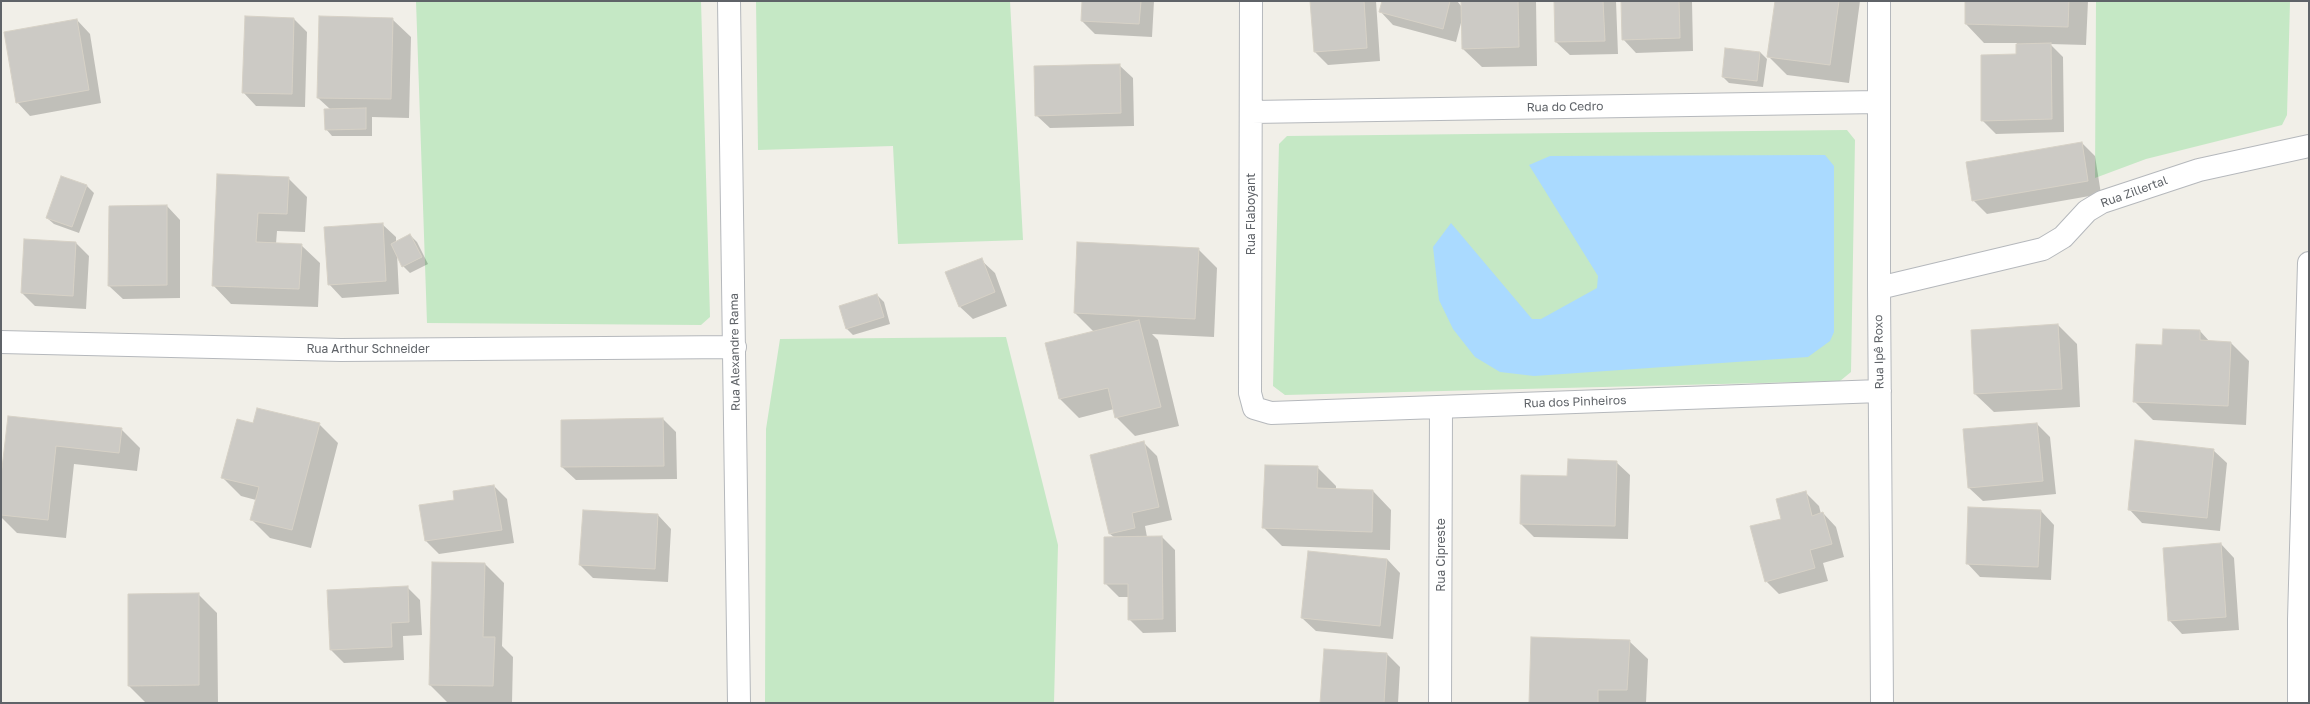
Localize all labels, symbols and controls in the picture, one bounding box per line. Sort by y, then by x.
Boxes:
street label: Rua do Cedro [1526,99,1604,115]
street label: Rua Flaboyant [1244,173,1258,255]
street label: Rua Zillertal [2099,173,2169,211]
street label: Rua Alexandre Rama [727,293,743,411]
street label: Rua Ipê Roxo [1871,315,1887,389]
street label: Rua Arthur Schneider [306,342,430,356]
street label: Rua dos Pinheiros [1523,393,1627,411]
street label: Rua Cipreste [1434,518,1448,592]

